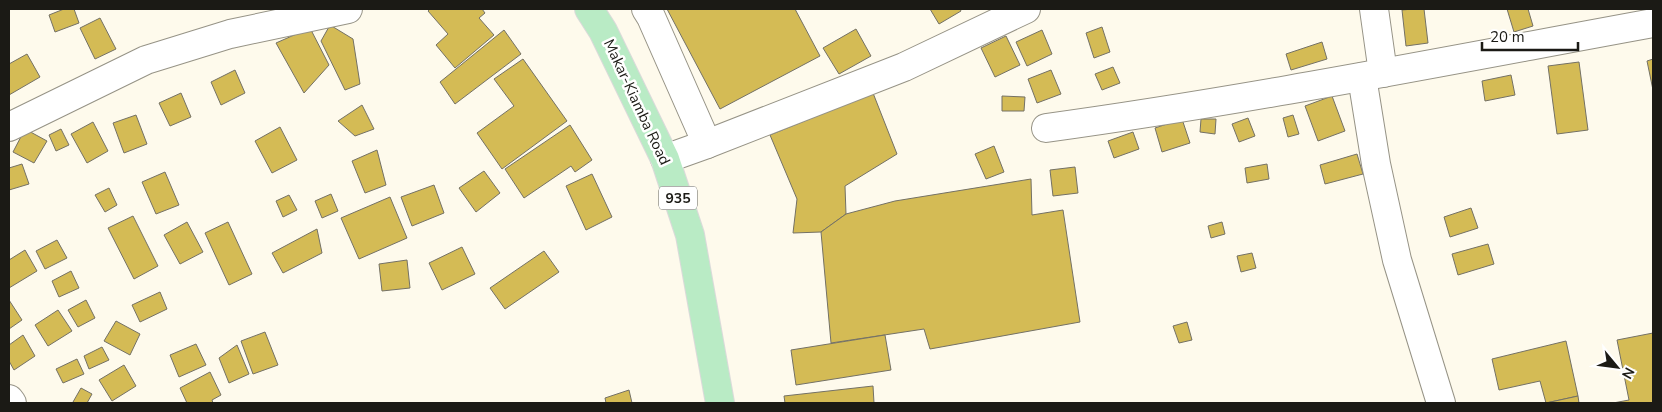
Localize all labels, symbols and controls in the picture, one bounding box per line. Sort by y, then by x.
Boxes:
scale bar [1482,20,1578,52]
text: 20 m [1490,27,1525,47]
street label: Makar-Kiamba Road [599,36,675,168]
road number: 935 [659,187,697,210]
north arrow [1592,342,1642,392]
text: N [1617,364,1639,382]

